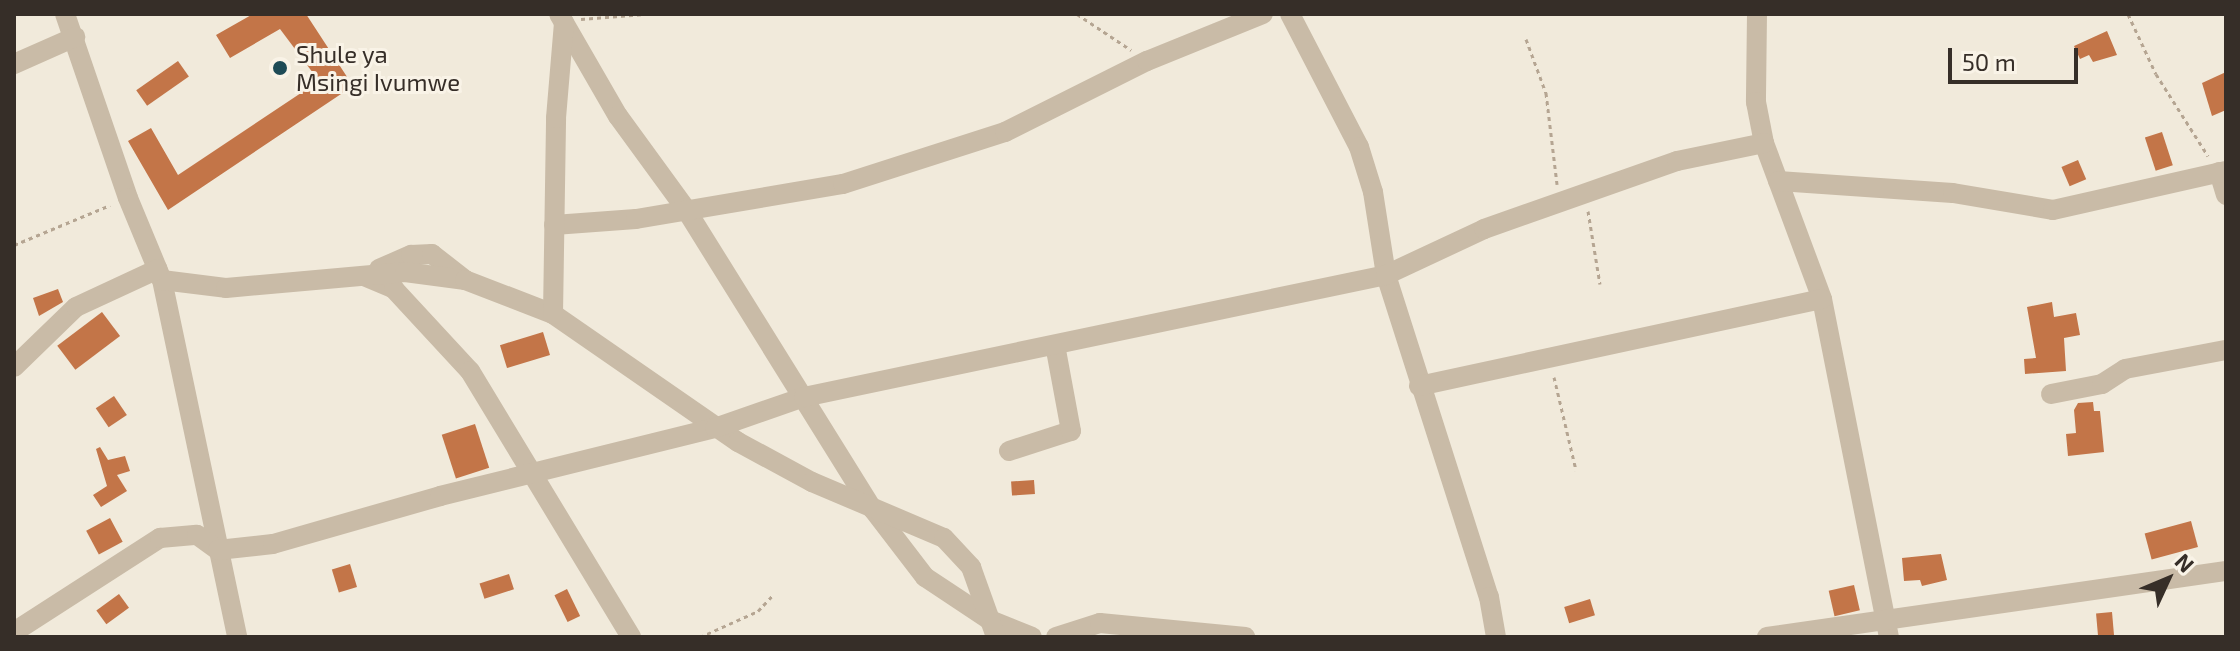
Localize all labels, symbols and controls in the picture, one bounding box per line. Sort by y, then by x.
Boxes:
scale bar [1952,32,2082,82]
place label: Shule ya Msingi Ivumwe [296,40,460,96]
text: 50 m [1962,47,2016,76]
marker: Shule ya Msingi Ivumwe [271,59,289,77]
north arrow [2128,539,2208,619]
text: N [2170,548,2200,577]

